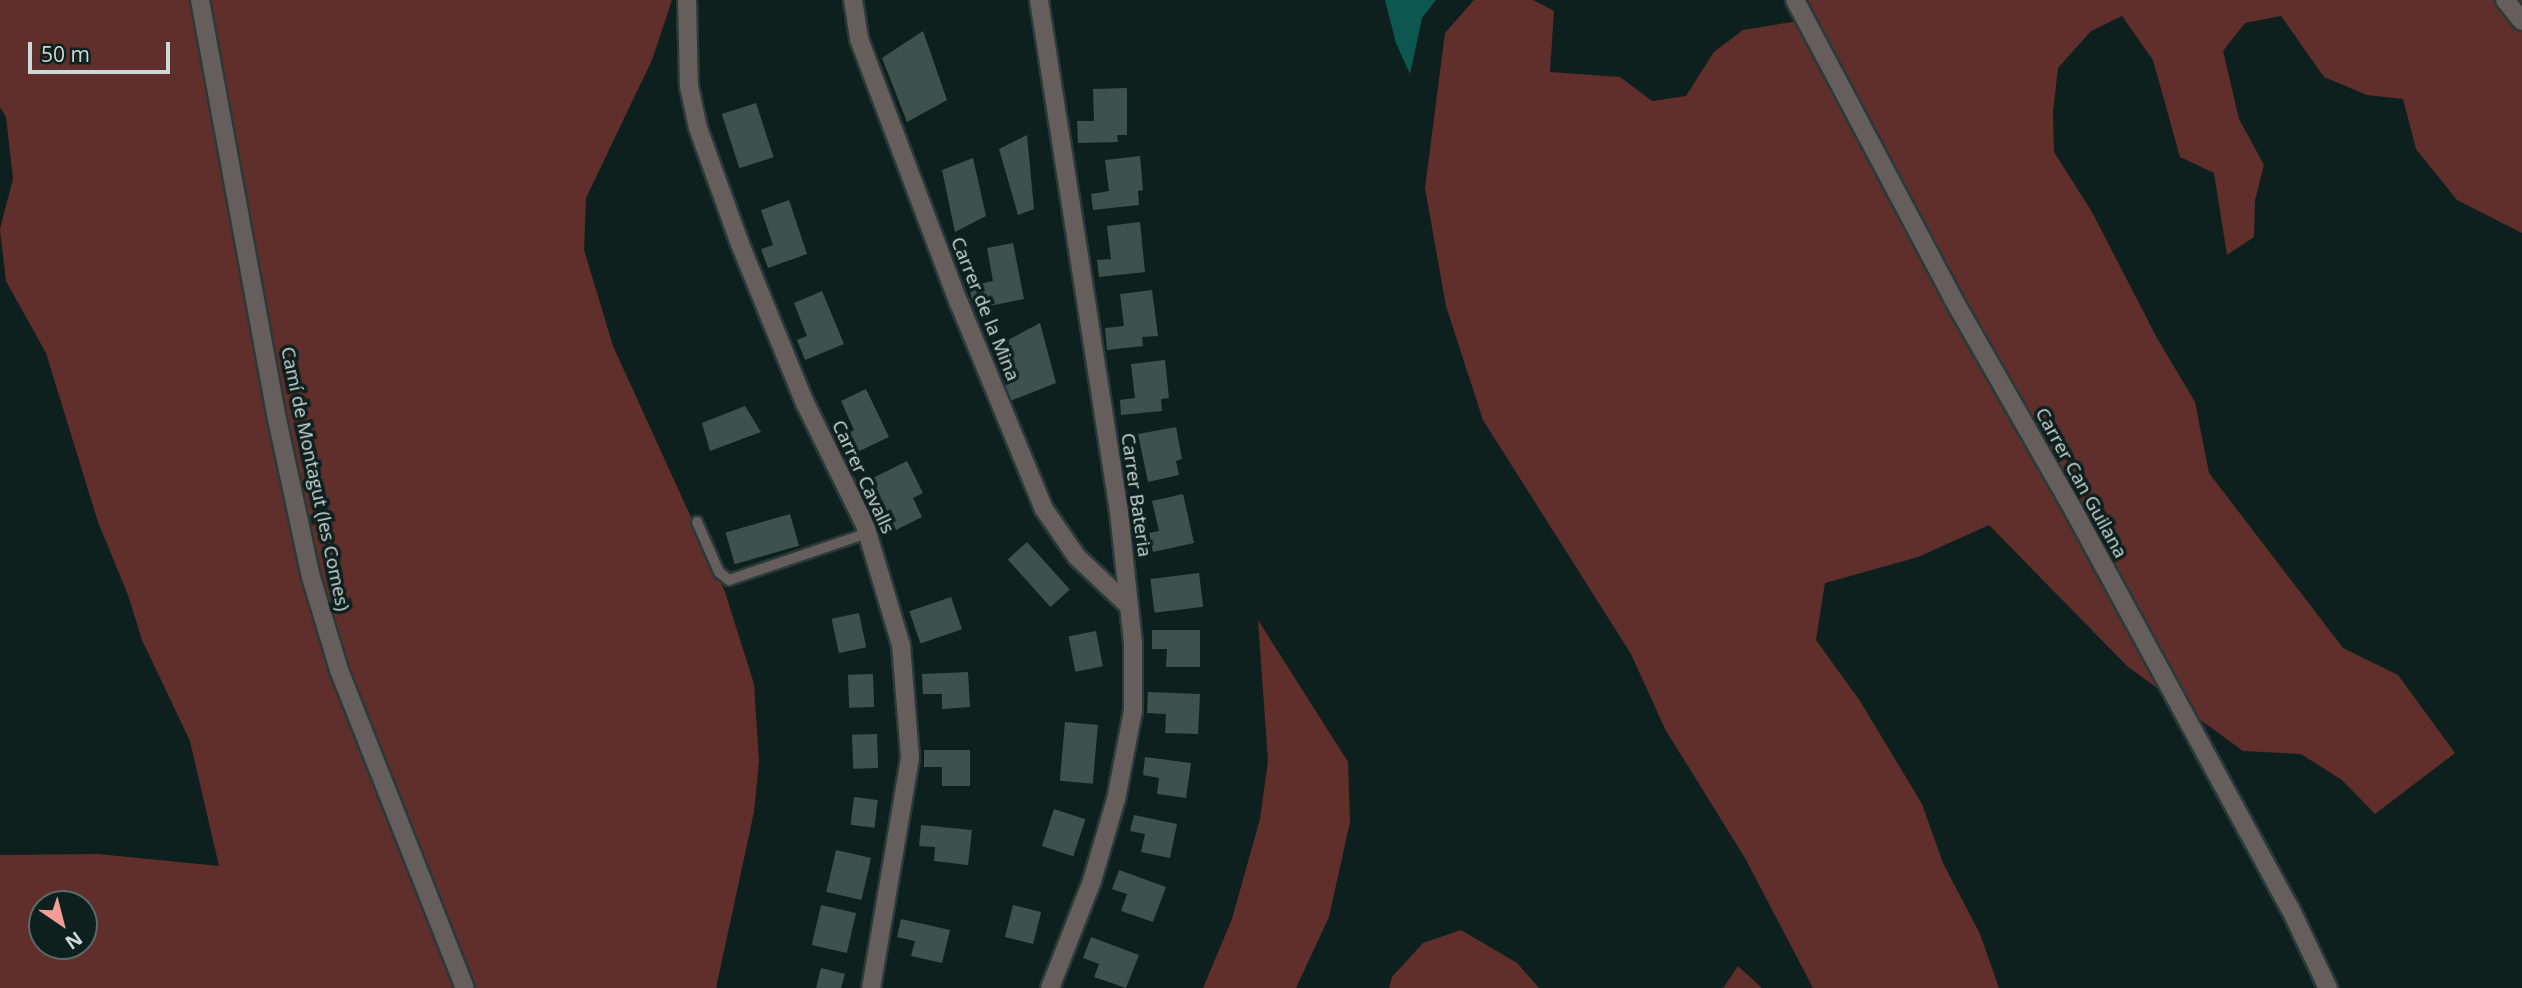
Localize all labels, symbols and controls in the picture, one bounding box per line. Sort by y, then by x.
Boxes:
scale bar [32,28,173,72]
text: 50 m [41,40,90,68]
street label: Carrer de la Mina [946,234,1024,384]
street label: Camí de Montagut (les Comes) [276,345,354,613]
street label: Carrer Can Guilana [2030,404,2132,562]
street label: Carrer Cavalls [827,417,899,537]
street label: Carrer Bateria [1116,432,1156,558]
north arrow [28,890,98,960]
text: N [60,925,88,956]

